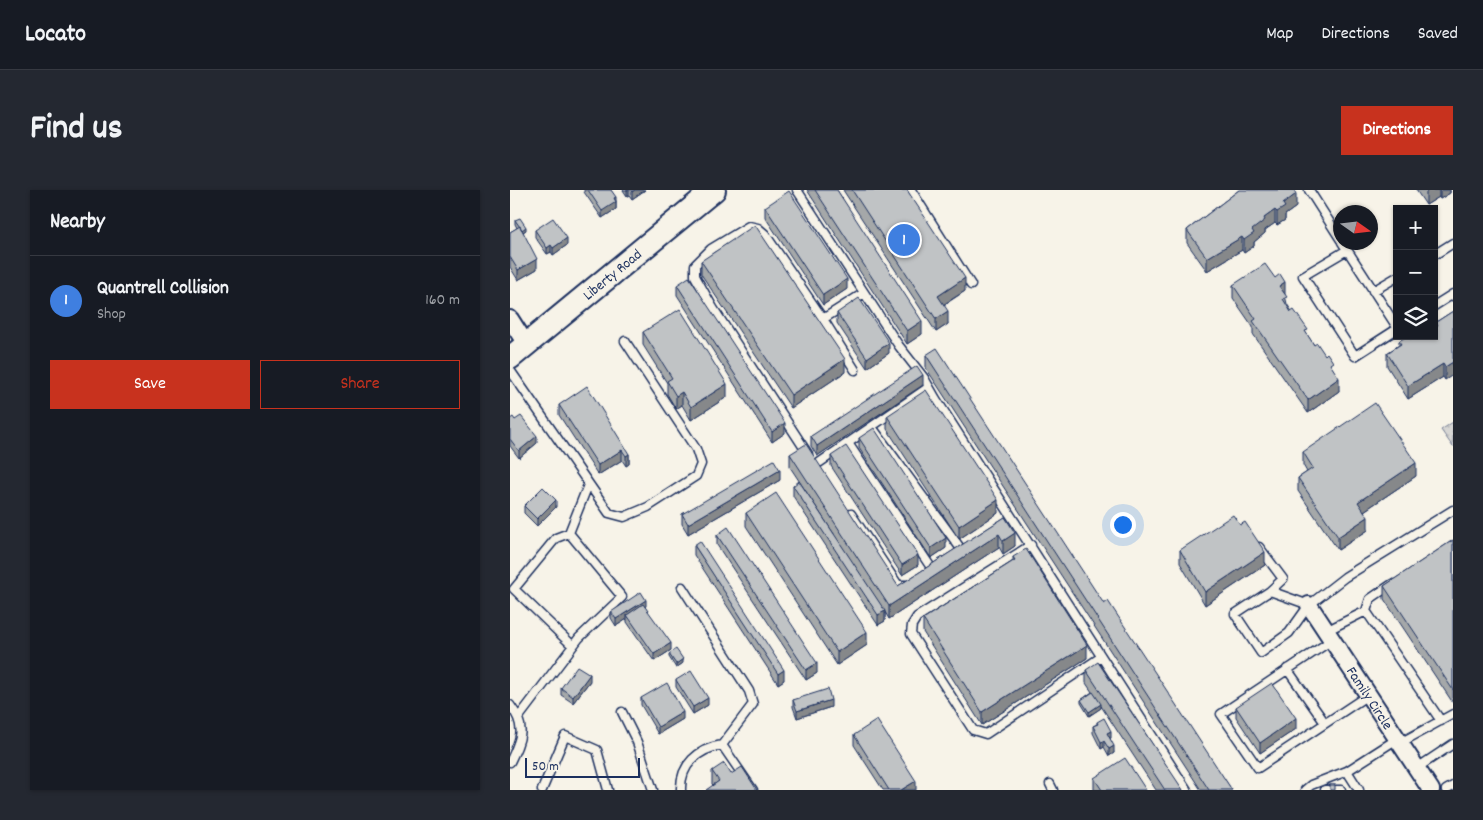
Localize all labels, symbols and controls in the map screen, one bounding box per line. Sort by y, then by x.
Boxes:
text: Locato [25,18,86,52]
text: Map [1266,22,1293,47]
text: Directions [1321,22,1390,47]
text: Saved [1418,22,1458,47]
text: Find us [30,105,122,155]
button: Directions [1341,106,1453,155]
north arrow [1333,205,1378,250]
map controls [1393,205,1438,340]
button: + [1393,205,1438,250]
text: Nearby [50,208,105,238]
pin: 1 [888,221,920,259]
street label: Liberty Road [579,245,647,307]
button: − [1393,250,1438,295]
text: Quantrell Collision [97,276,229,303]
text: 1 [64,289,68,312]
text: 160 m [425,289,460,312]
button: layers [1393,295,1438,340]
text: Shop [97,303,126,326]
button: Save [50,360,250,409]
button: Share [260,360,460,409]
your location [1110,512,1136,538]
street label: Family Circle [1339,663,1398,735]
scale bar [525,755,640,778]
text: 50 m [532,757,559,777]

